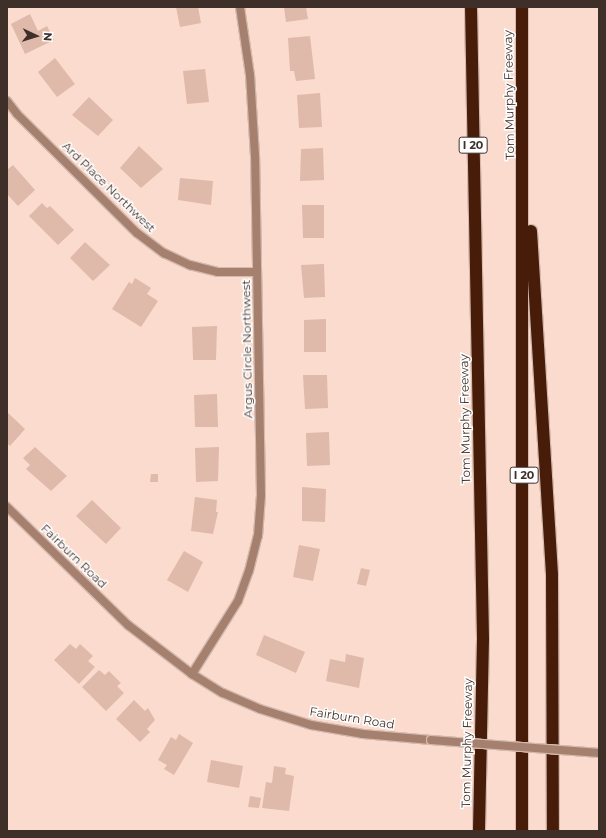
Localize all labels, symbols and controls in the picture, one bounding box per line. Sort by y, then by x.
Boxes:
north arrow [16,16,56,56]
street label: Tom Murphy Freeway [501,30,517,160]
text: N [41,32,55,42]
road number: I 20 [458,136,488,154]
street label: Ard Place Northwest [59,139,159,235]
street label: Argus Circle Northwest [239,280,255,418]
street label: Tom Murphy Freeway [457,354,473,484]
road number: I 20 [509,466,539,484]
street label: Fairburn Road [38,521,110,591]
street label: Tom Murphy Freeway [459,678,475,808]
street label: Fairburn Road [308,704,396,732]

